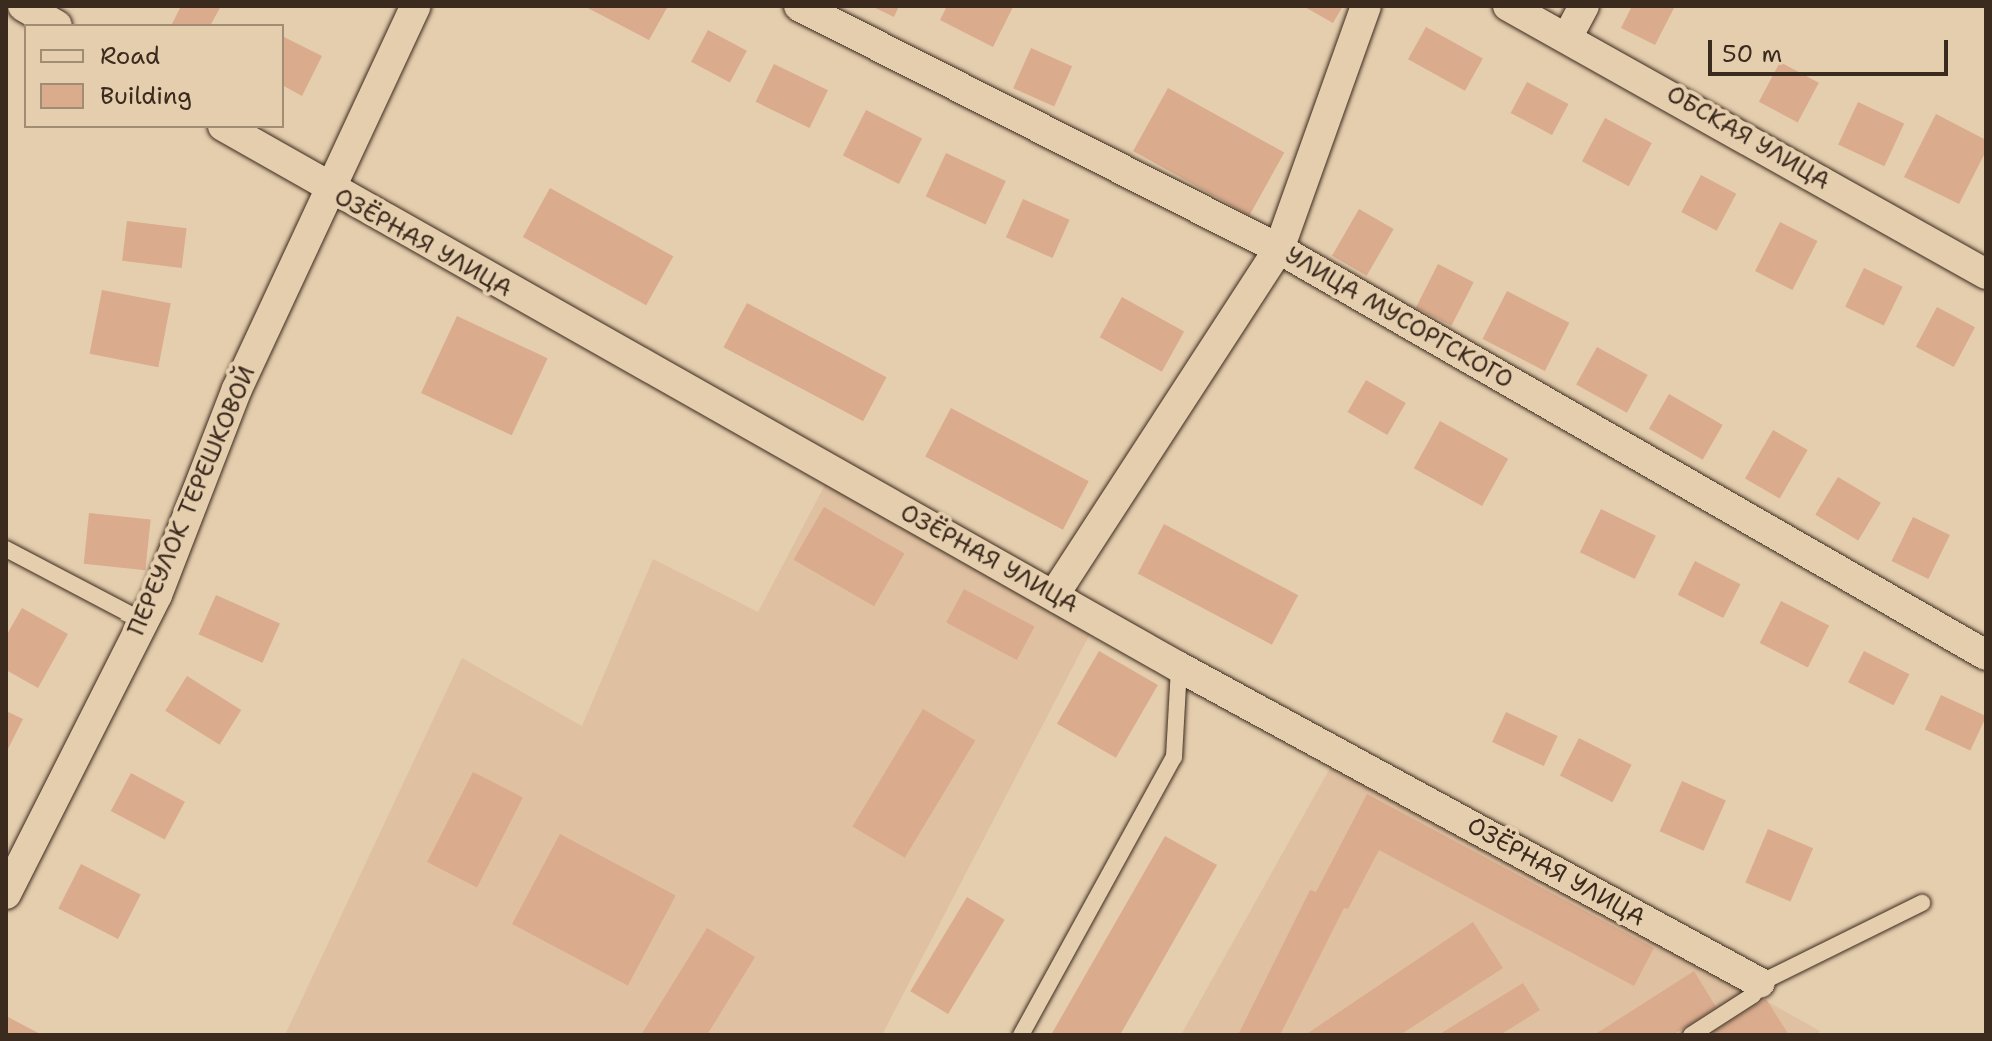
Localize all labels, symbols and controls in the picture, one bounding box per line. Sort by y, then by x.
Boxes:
legend [24,24,284,128]
scale bar [1712,24,1952,74]
text: 50 m [1722,38,1782,70]
text: Road [100,40,160,72]
text: Building [100,80,192,112]
street label: ОБСКАЯ УЛИЦА [1661,80,1835,196]
street label: ОЗЁРНАЯ УЛИЦА [329,182,517,304]
street label: УЛИЦА МУСОРГСКОГО [1280,241,1518,395]
street label: ПЕРЕУЛОК ТЕРЕШКОВОЙ [122,362,262,640]
street label: ОЗЁРНАЯ УЛИЦА [895,498,1083,620]
street label: ОЗЁРНАЯ УЛИЦА [1462,811,1650,933]

